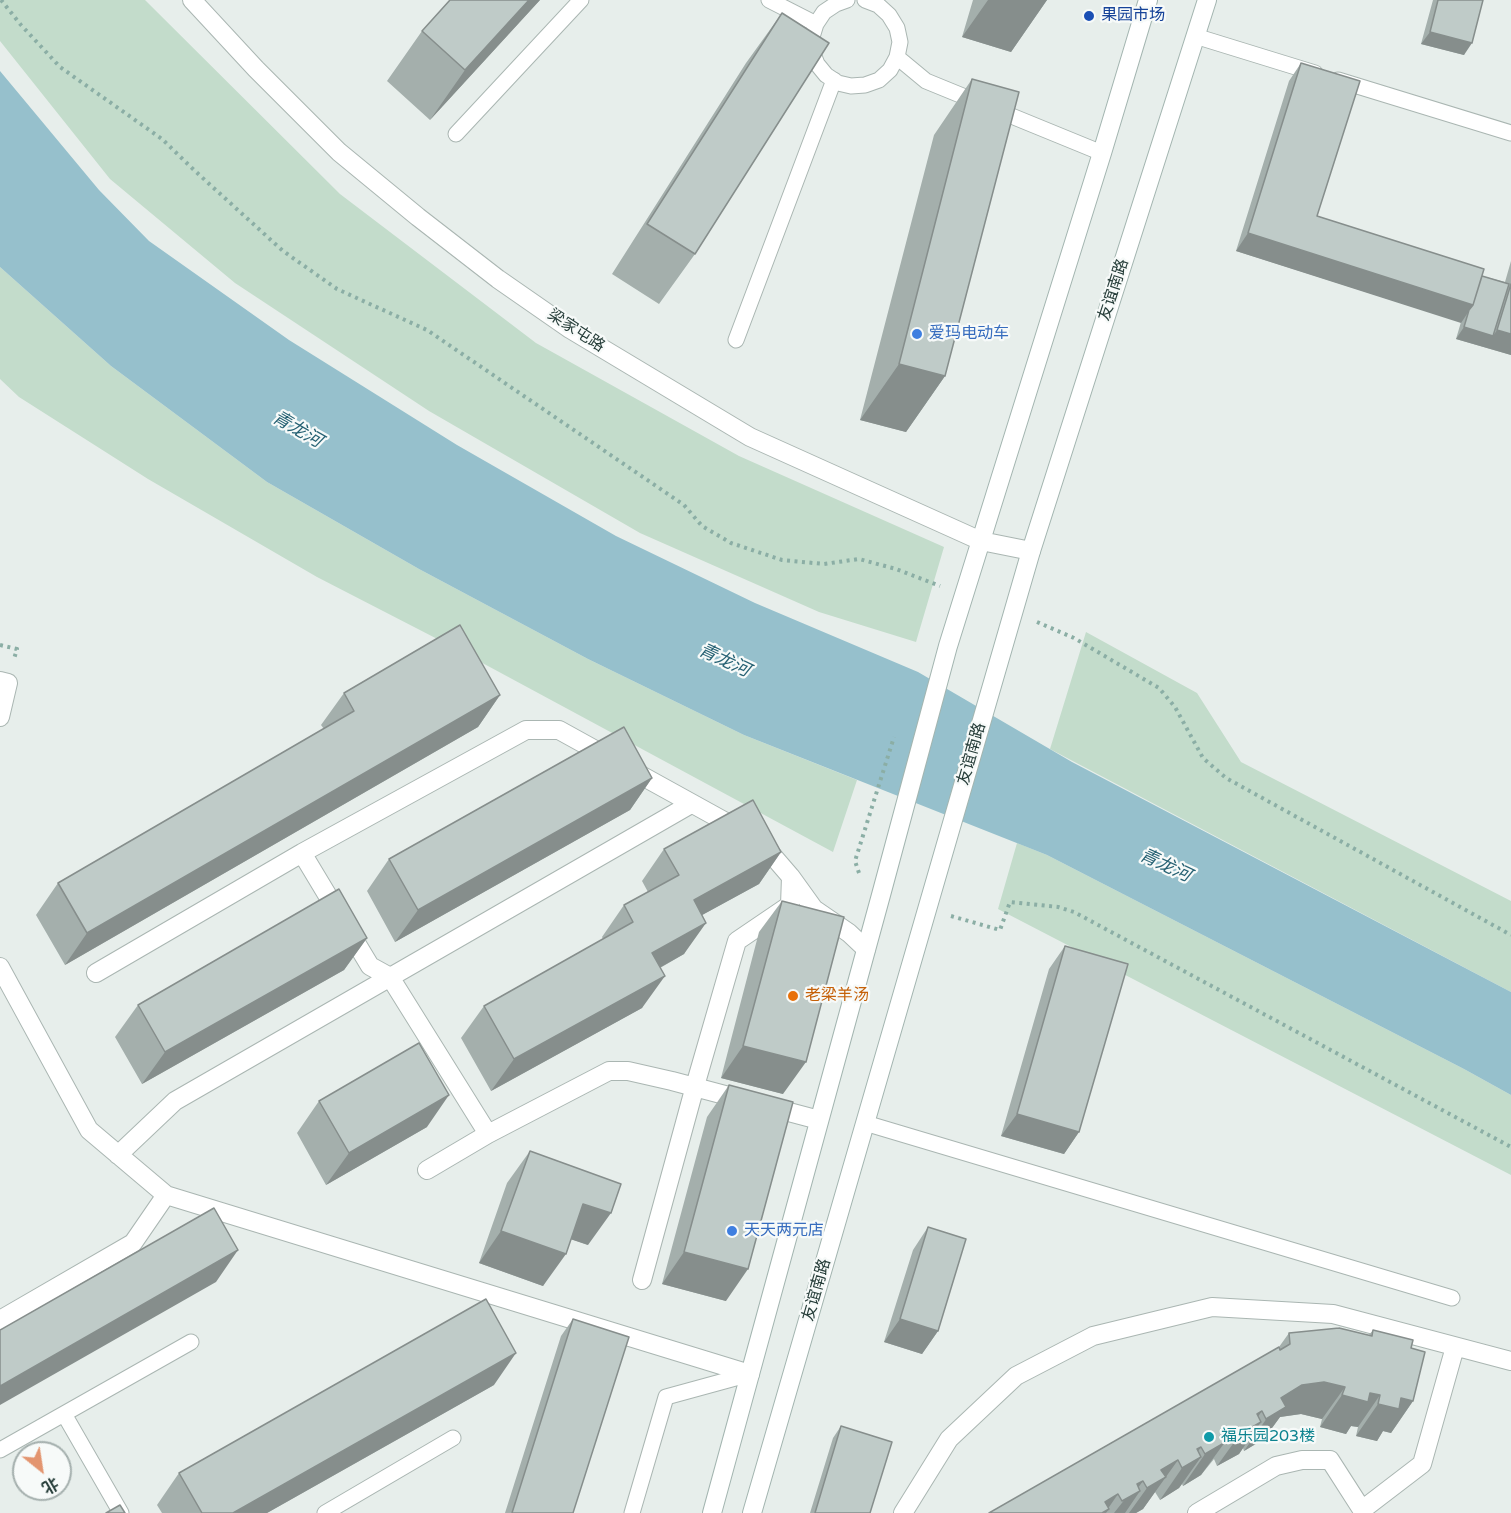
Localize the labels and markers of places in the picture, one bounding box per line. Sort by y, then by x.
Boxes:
place label: 果园市场 [1101,6,1165,26]
marker: 果园市场 [1082,9,1096,23]
place label: 爱玛电动车 [929,324,1009,344]
marker: 爱玛电动车 [910,327,924,341]
place label: 老梁羊汤 [805,986,869,1006]
marker: 老梁羊汤 [786,989,800,1003]
place label: 天天两元店 [744,1221,824,1241]
marker: 天天两元店 [725,1224,739,1238]
place label: 福乐园203楼 [1221,1427,1315,1447]
marker: 福乐园203楼 [1202,1430,1216,1444]

